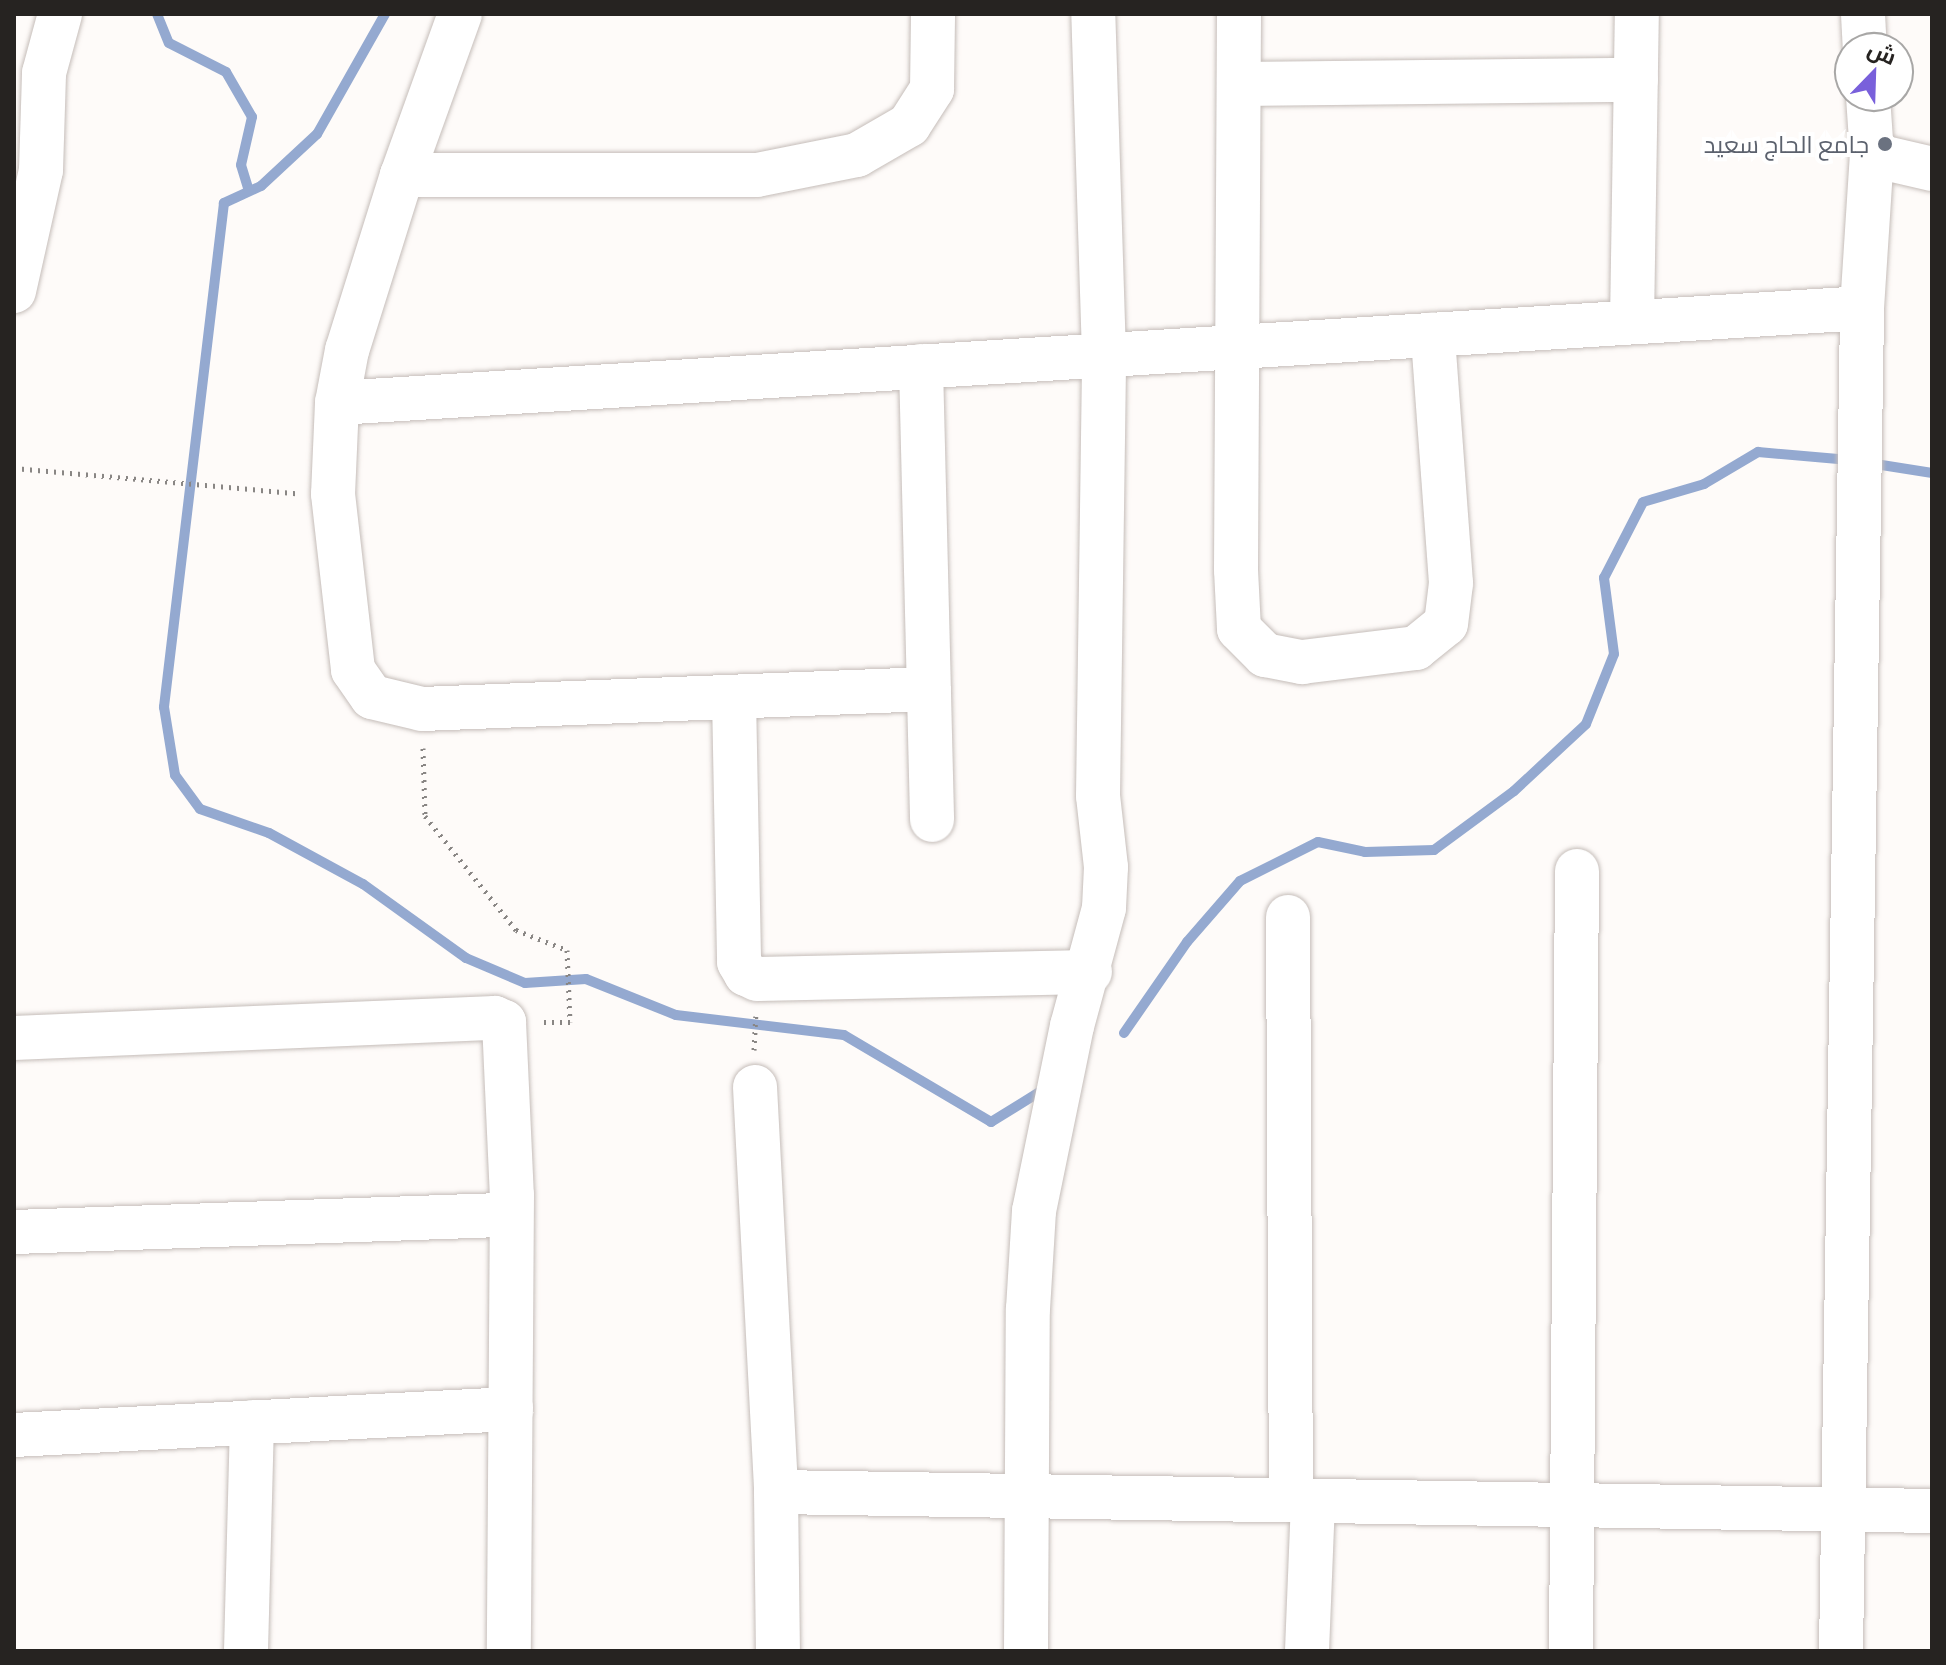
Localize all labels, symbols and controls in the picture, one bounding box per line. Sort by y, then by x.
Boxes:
north arrow [1834,32,1914,112]
text: ش [1865,34,1901,69]
place label: جامع الحاج سعيد [1704,130,1869,158]
marker: جامع الحاج سعيد [1876,135,1894,153]

